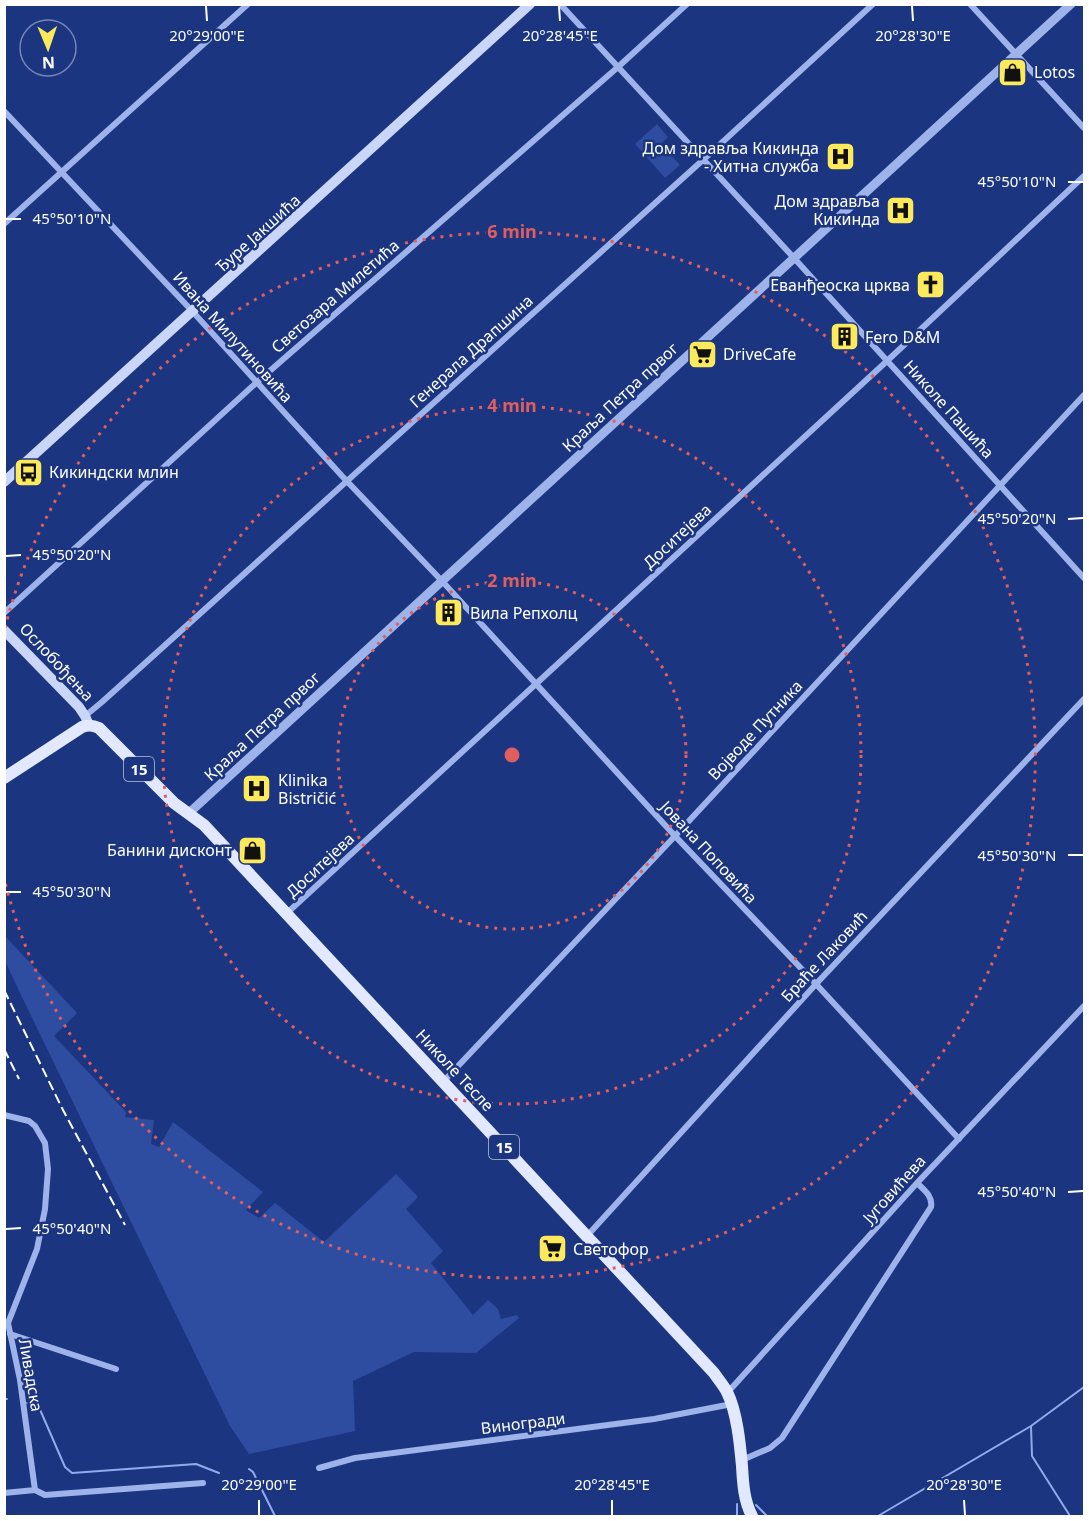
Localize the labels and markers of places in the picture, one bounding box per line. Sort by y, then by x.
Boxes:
shop icon: Lotos [997,56,1029,88]
place label: Lotos [1034,61,1075,83]
place label: Дом здравља Кикинда - Хитна служба [643,137,819,177]
hospital icon: Дом здравља Кикинда - Хитна служба [824,141,856,173]
place label: Дом здравља Кикинда [775,190,880,230]
hospital icon: Дом здравља Кикинда [885,194,917,226]
church icon: Еванђеоска црква [915,269,947,301]
place label: Еванђеоска црква [770,274,910,296]
building icon: Fero D&M [828,321,860,353]
place label: Fero D&M [865,326,940,348]
supermarket icon: DriveCafe [686,338,718,370]
place label: DriveCafe [723,343,796,365]
bus stop icon: Кикиндски млин [12,456,44,488]
place label: Кикиндски млин [49,461,179,483]
building icon: Вила Репхолц [433,597,465,629]
place label: Вила Репхолц [470,602,578,624]
centre of rings [502,745,522,765]
place label: Klinika Bistričić [278,769,337,809]
hospital icon: Klinika Bistričić [241,773,273,805]
shop icon: Банини дисконт [237,834,269,866]
place label: Банини дисконт [107,839,233,861]
supermarket icon: Светофор [536,1233,568,1265]
place label: Светофор [573,1238,649,1260]

